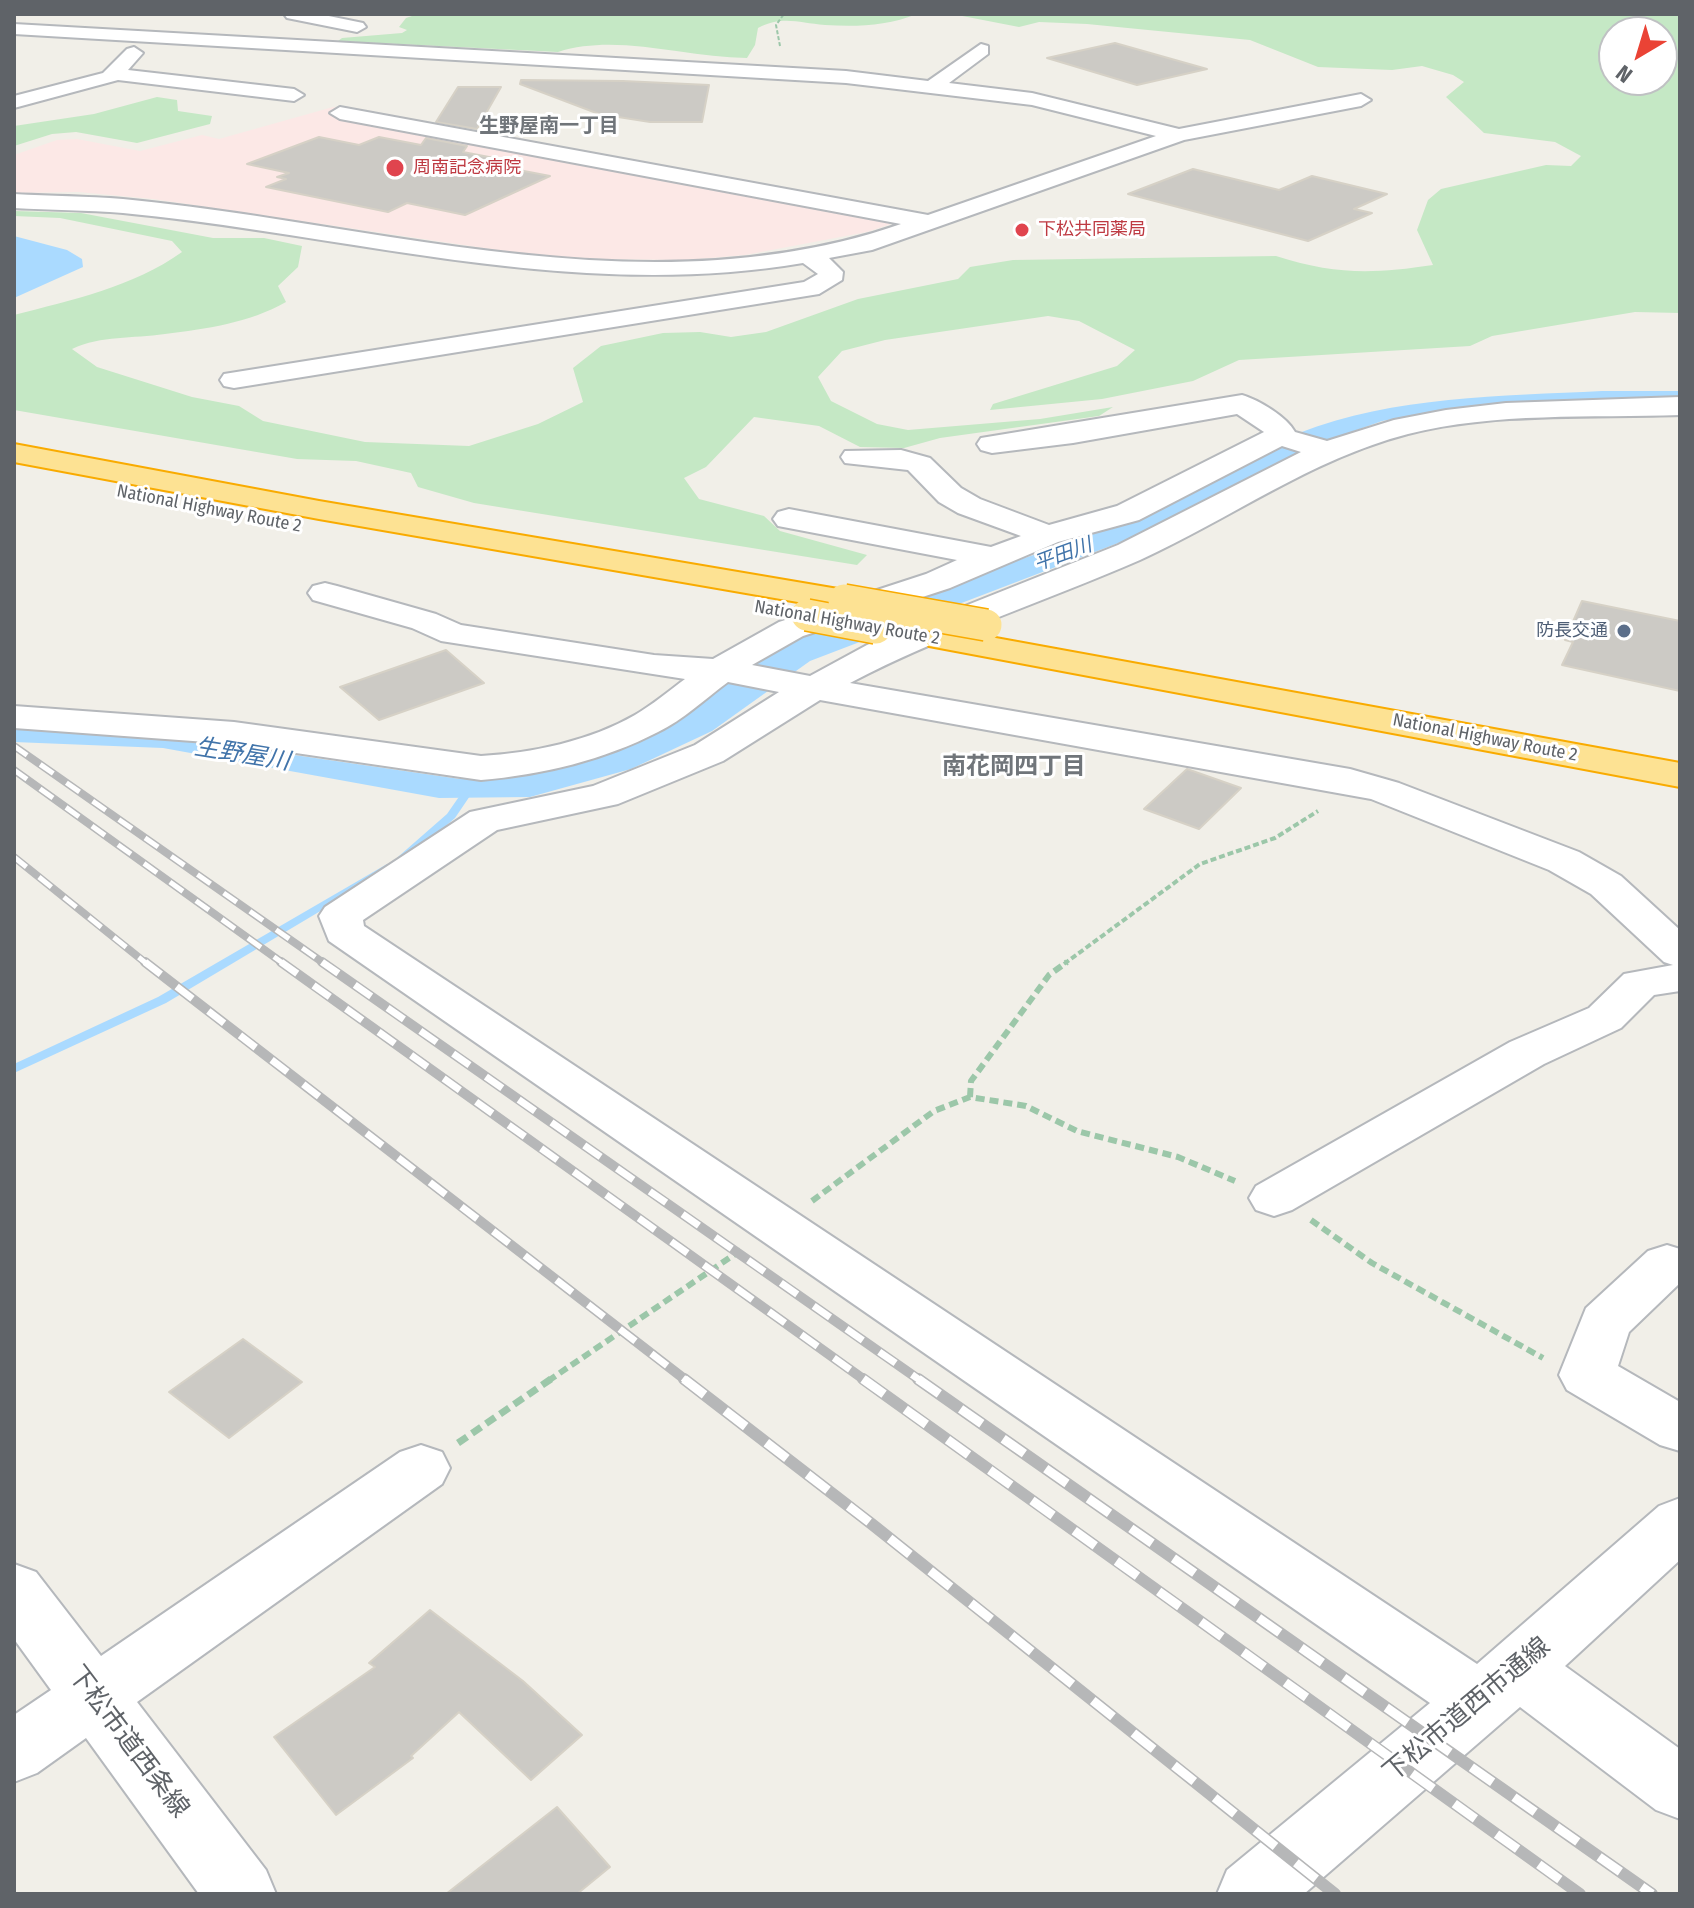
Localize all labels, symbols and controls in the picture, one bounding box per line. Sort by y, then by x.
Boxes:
north arrow [1598,16,1678,96]
text: N [1611,59,1638,88]
district label: 生野屋南一丁目 [479,114,619,138]
marker: 周南記念病院 [384,157,406,179]
place label: 周南記念病院 [413,157,521,179]
place label: 下松共同薬局 [1038,219,1146,241]
marker: 下松共同薬局 [1013,221,1031,239]
street label: National Highway Route 2 [115,481,303,537]
water label: 平田川 [1031,533,1095,577]
street label: National Highway Route 2 [753,596,941,650]
place label: 防長交通 [1536,620,1608,642]
marker: 防長交通 [1615,622,1633,640]
street label: National Highway Route 2 [1391,710,1579,766]
water label: 生野屋川 [192,733,292,777]
district label: 南花岡四丁目 [942,753,1086,781]
street label: 下松市道西市通線 [1377,1631,1557,1789]
street label: 下松市道西条線 [61,1660,195,1824]

